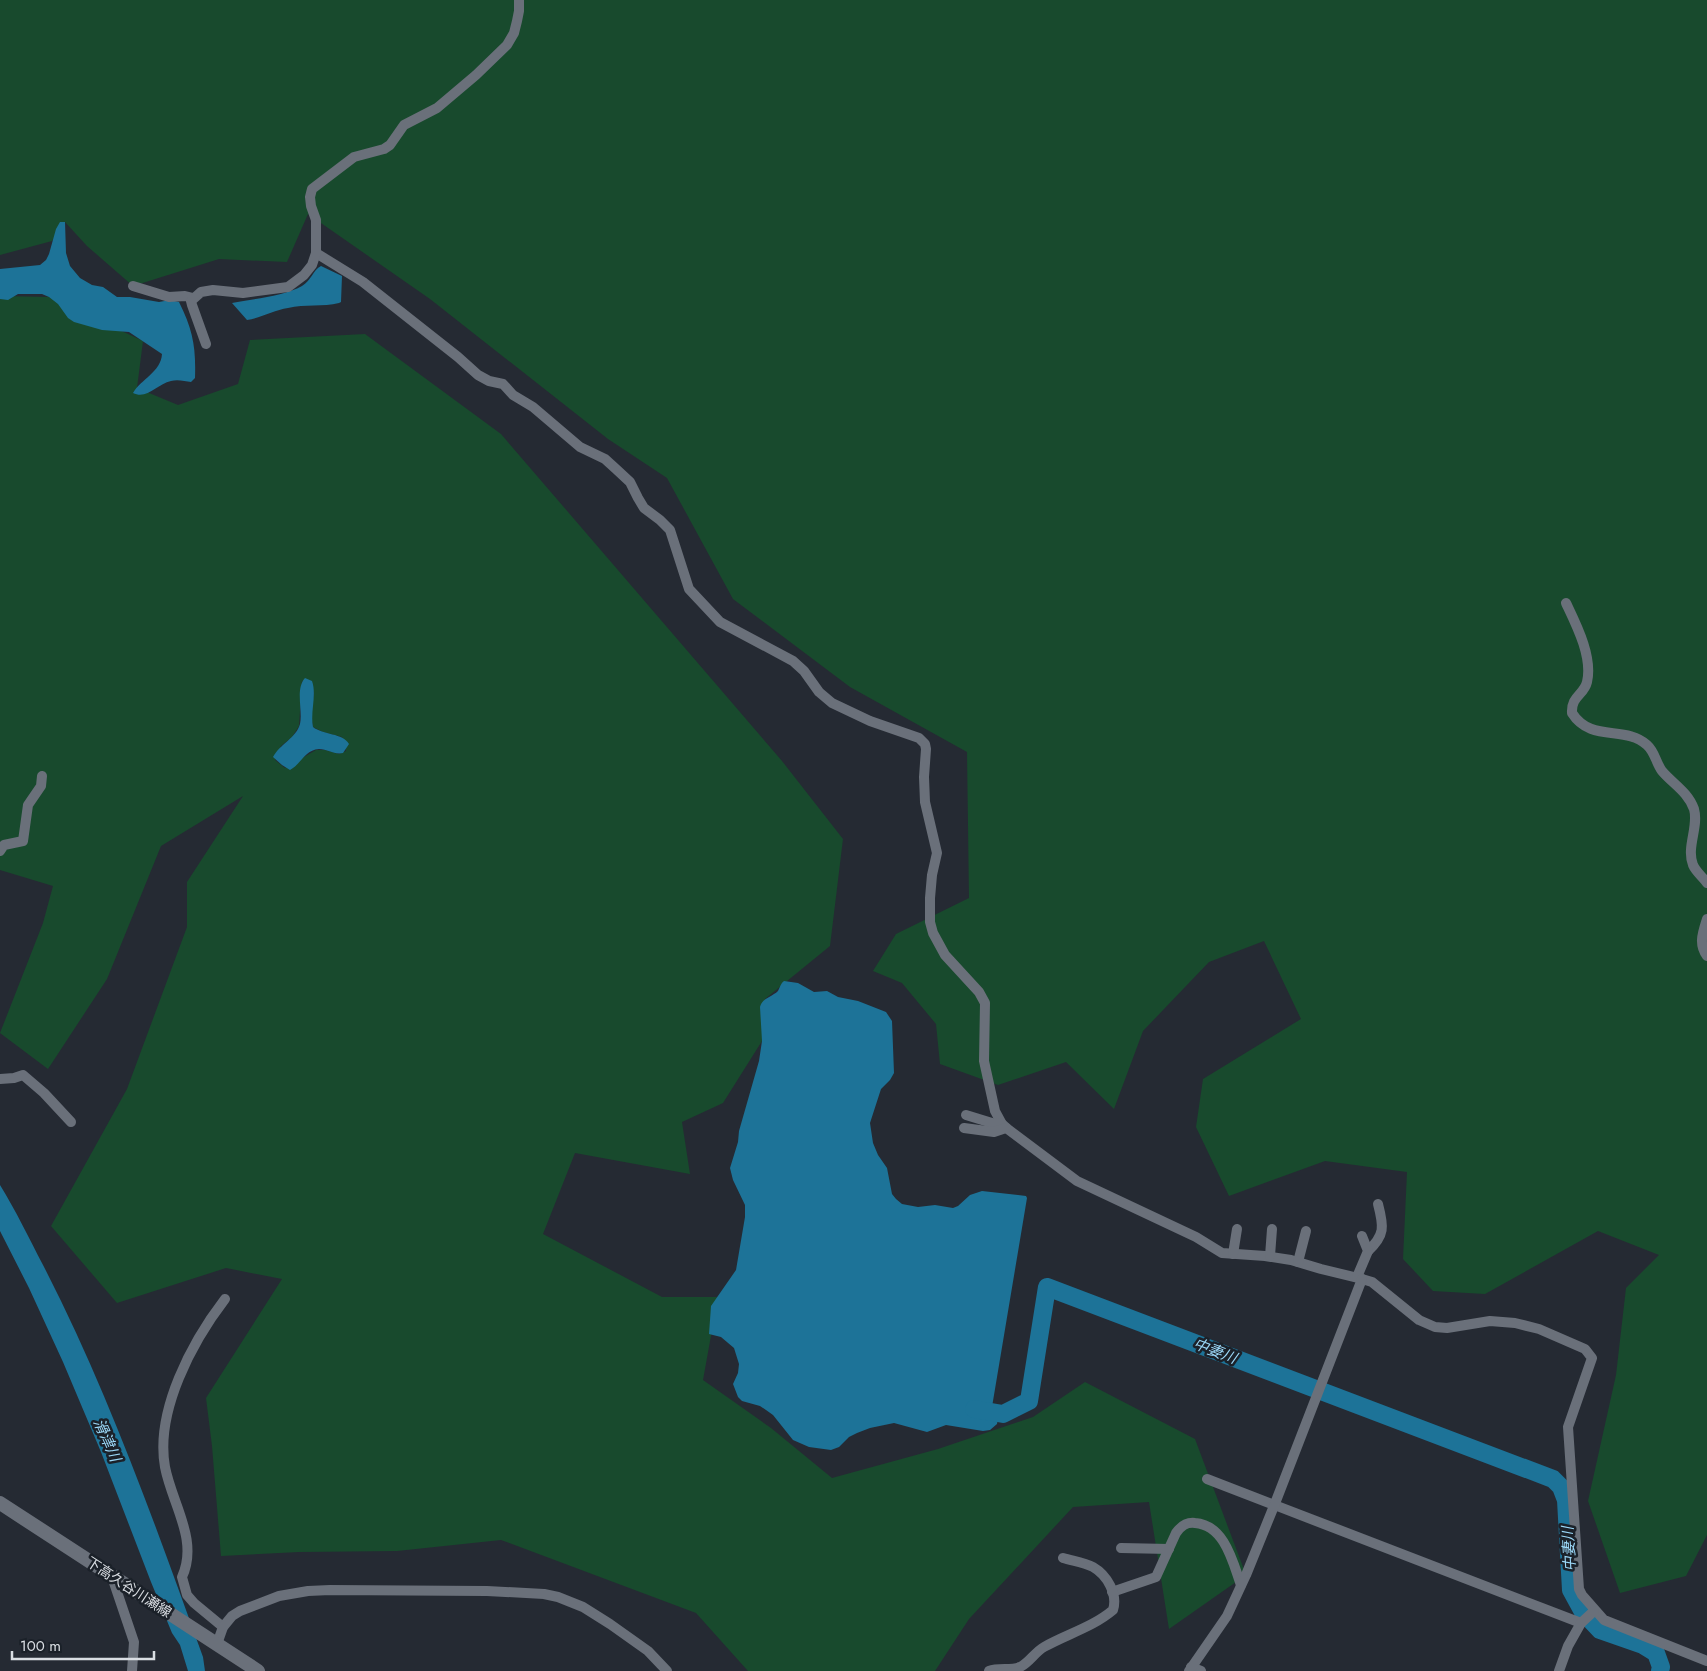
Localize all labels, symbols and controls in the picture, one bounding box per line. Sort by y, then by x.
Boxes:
water label: 中妻川 [1190,1333,1242,1370]
water label: 滑津川 [88,1415,127,1467]
water label: 中妻川 [1557,1524,1581,1572]
street label: 下高久谷川瀬線 [82,1552,176,1622]
scale bar [12,1628,155,1660]
text: 100 m [20,1635,61,1657]

